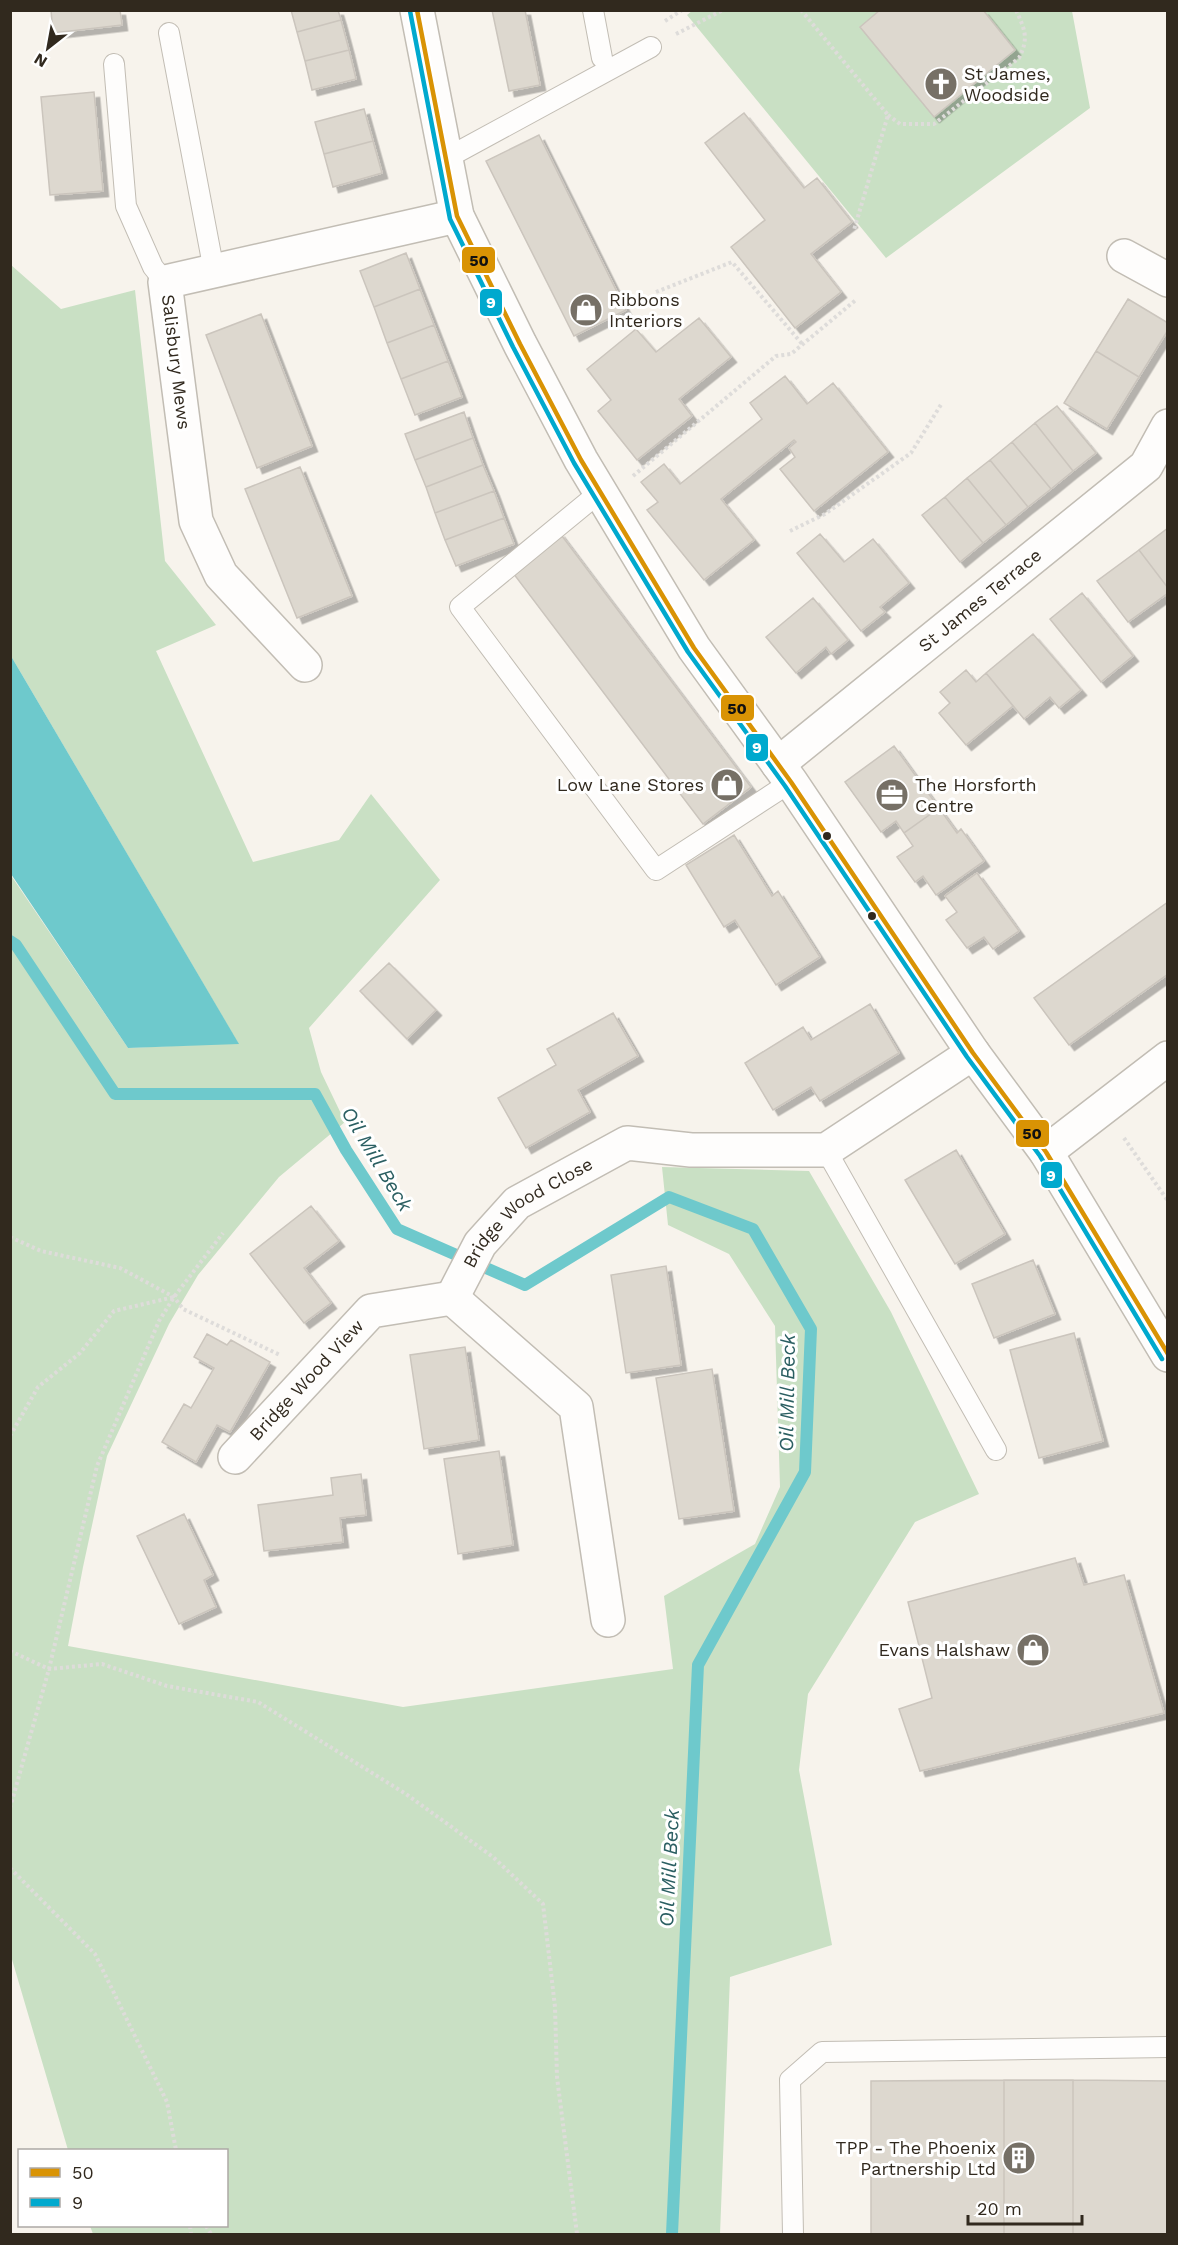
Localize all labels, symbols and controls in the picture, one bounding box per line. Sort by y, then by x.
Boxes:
north arrow [18,18,78,78]
text: N [31,49,51,72]
place label: St James, Woodside [964,63,1051,105]
church icon: St James, Woodside [923,66,959,102]
line badge: 50 [461,246,496,274]
text: 50 [469,251,489,270]
line badge: 9 [479,288,503,317]
place label: Ribbons Interiors [609,289,683,331]
shop icon: Ribbons Interiors [568,292,604,328]
street label: Salisbury Mews [158,293,195,431]
text: 9 [486,293,496,312]
street label: St James Terrace [914,544,1045,656]
line badge: 50 [720,694,755,722]
text: 50 [727,699,747,718]
line badge: 9 [745,733,769,762]
text: 9 [752,738,762,757]
shop icon: Low Lane Stores [709,767,745,803]
place label: Low Lane Stores [557,774,704,795]
place label: The Horsforth Centre [915,774,1037,816]
office icon: The Horsforth Centre [874,777,910,813]
unlabelled marker [821,830,833,842]
unlabelled marker [866,910,878,922]
water label: Oil Mill Beck [336,1102,418,1217]
line badge: 50 [1015,1119,1050,1148]
text: 50 [1022,1124,1042,1143]
street label: Bridge Wood Close [459,1153,596,1271]
line badge: 9 [1040,1161,1063,1189]
text: 9 [1046,1166,1056,1185]
street label: Bridge Wood View [245,1315,368,1445]
water label: Oil Mill Beck [774,1333,800,1452]
shop icon: Evans Halshaw [1015,1632,1051,1668]
place label: Evans Halshaw [879,1639,1010,1660]
water label: Oil Mill Beck [654,1807,684,1928]
place label: TPP - The Phoenix Partnership Ltd [836,2137,996,2179]
building icon: TPP - The Phoenix Partnership Ltd [1001,2140,1037,2176]
legend [18,2149,228,2227]
text: 50 [72,2162,94,2183]
scale bar [968,2188,1082,2226]
text: 9 [72,2192,83,2213]
text: 20 m [977,2198,1022,2219]

